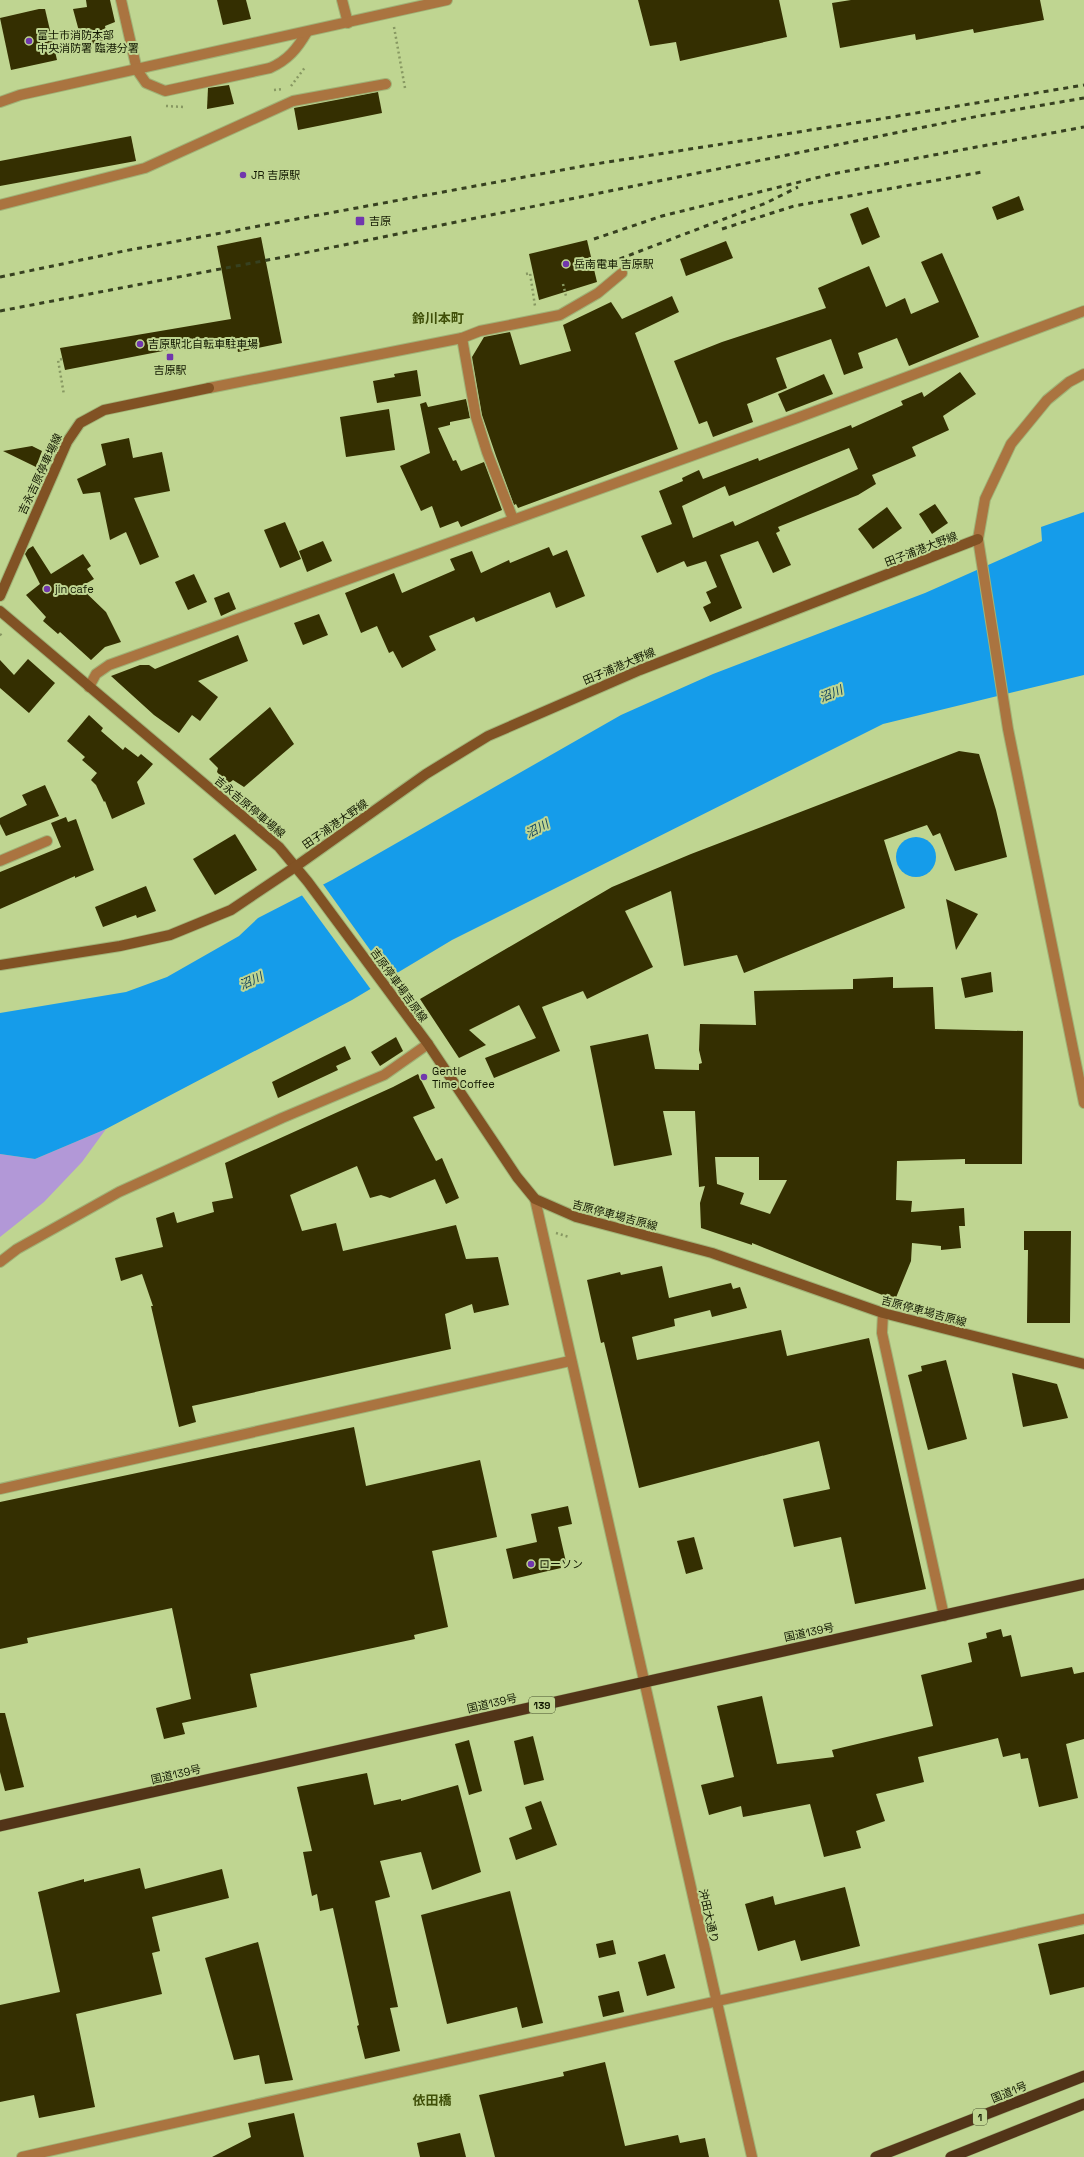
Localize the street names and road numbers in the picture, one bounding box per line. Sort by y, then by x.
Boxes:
street label: 吉永吉原停車場線 [15,431,65,517]
street label: 田子浦港大野線 [883,529,959,569]
street label: 田子浦港大野線 [581,645,657,687]
street label: 吉永吉原停車場線 [212,773,288,841]
street label: 田子浦港大野線 [299,796,371,852]
street label: 吉原停車場吉原線 [367,945,431,1025]
street label: 吉原停車場吉原線 [571,1197,659,1233]
street label: 吉原停車場吉原線 [880,1293,968,1329]
street label: 国道139号 [783,1620,835,1644]
street label: 国道139号 [466,1690,518,1716]
road number: 139 [529,1697,555,1713]
street label: 国道139号 [150,1761,202,1787]
street label: 沖田大通り [696,1888,722,1944]
street label: 国道1号 [989,2078,1029,2106]
road number: 1 [973,2109,987,2125]

